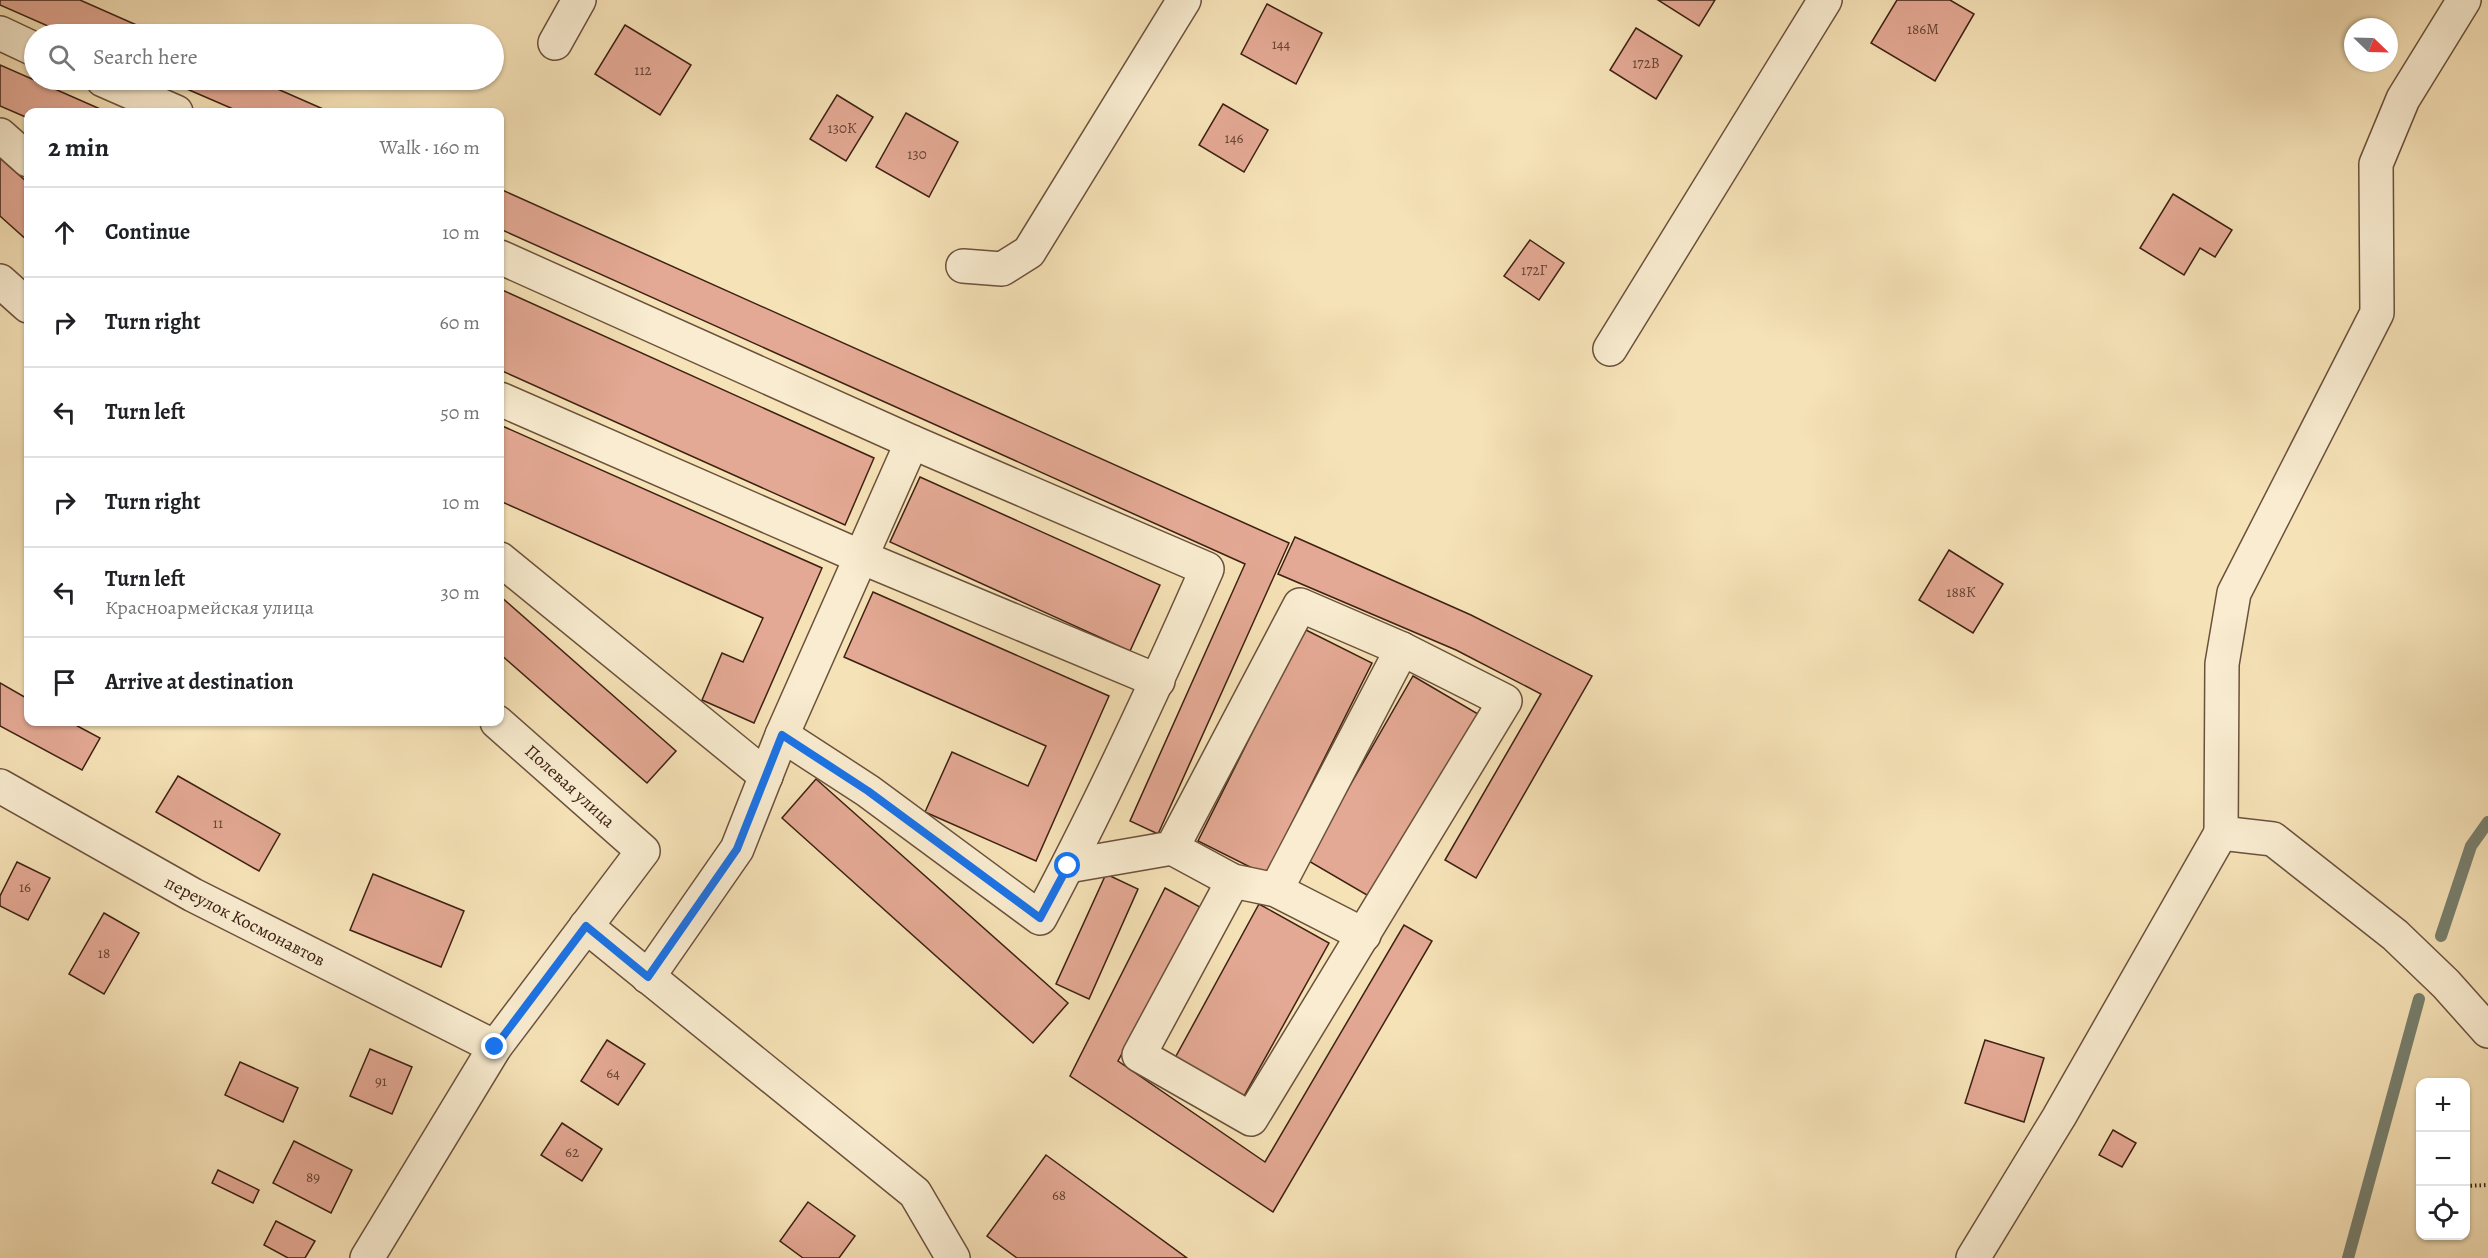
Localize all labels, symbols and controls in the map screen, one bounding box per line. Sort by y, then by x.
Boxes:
north arrow [2344,18,2398,72]
house number: 186М [1907,19,1939,39]
search box [24,24,504,90]
house number: 144 [1272,34,1291,54]
icon: search [45,41,78,74]
text: Search here [93,42,198,72]
house number: 172В [1632,53,1660,73]
house number: 112 [634,60,652,80]
house number: 130К [828,118,857,138]
house number: 146 [1225,128,1243,148]
text: 2 min [48,130,109,165]
text: Walk · 160 m [380,134,480,161]
house number: 130 [907,144,927,164]
icon: ahead [48,216,81,249]
text: Continue [105,217,190,247]
text: 10 m [442,219,480,246]
house number: 172Г [1521,260,1548,280]
icon: right [48,306,81,339]
text: Turn right [105,307,201,337]
text: 60 m [440,309,480,336]
icon: left [48,396,81,429]
text: Turn left [105,397,185,427]
text: 50 m [440,399,480,426]
icon: right [48,486,81,519]
text: Turn right [105,487,201,517]
text: 10 m [442,489,480,516]
text: Turn left [105,564,185,594]
icon: left [48,576,81,609]
text: 30 m [440,579,480,606]
house number: 188К [1946,582,1976,602]
text: Красноармейская улица [105,594,314,621]
icon: arrive [48,666,81,699]
text: Arrive at destination [105,667,294,697]
street label: Полевая улица [520,739,621,833]
house number: 11 [213,813,223,833]
route start [1054,852,1080,878]
street label: переулок Космонавтов [161,870,329,972]
house number: 16 [19,877,31,897]
house number: 18 [98,943,110,963]
route end [481,1033,507,1059]
house number: 64 [606,1063,620,1083]
house number: 91 [375,1071,387,1091]
map controls [2416,1078,2470,1240]
button: + [2416,1078,2470,1132]
button: − [2416,1132,2470,1186]
house number: 62 [565,1142,579,1162]
house number: 89 [306,1167,320,1187]
house number: 68 [1052,1185,1066,1205]
button: locate [2416,1186,2470,1240]

